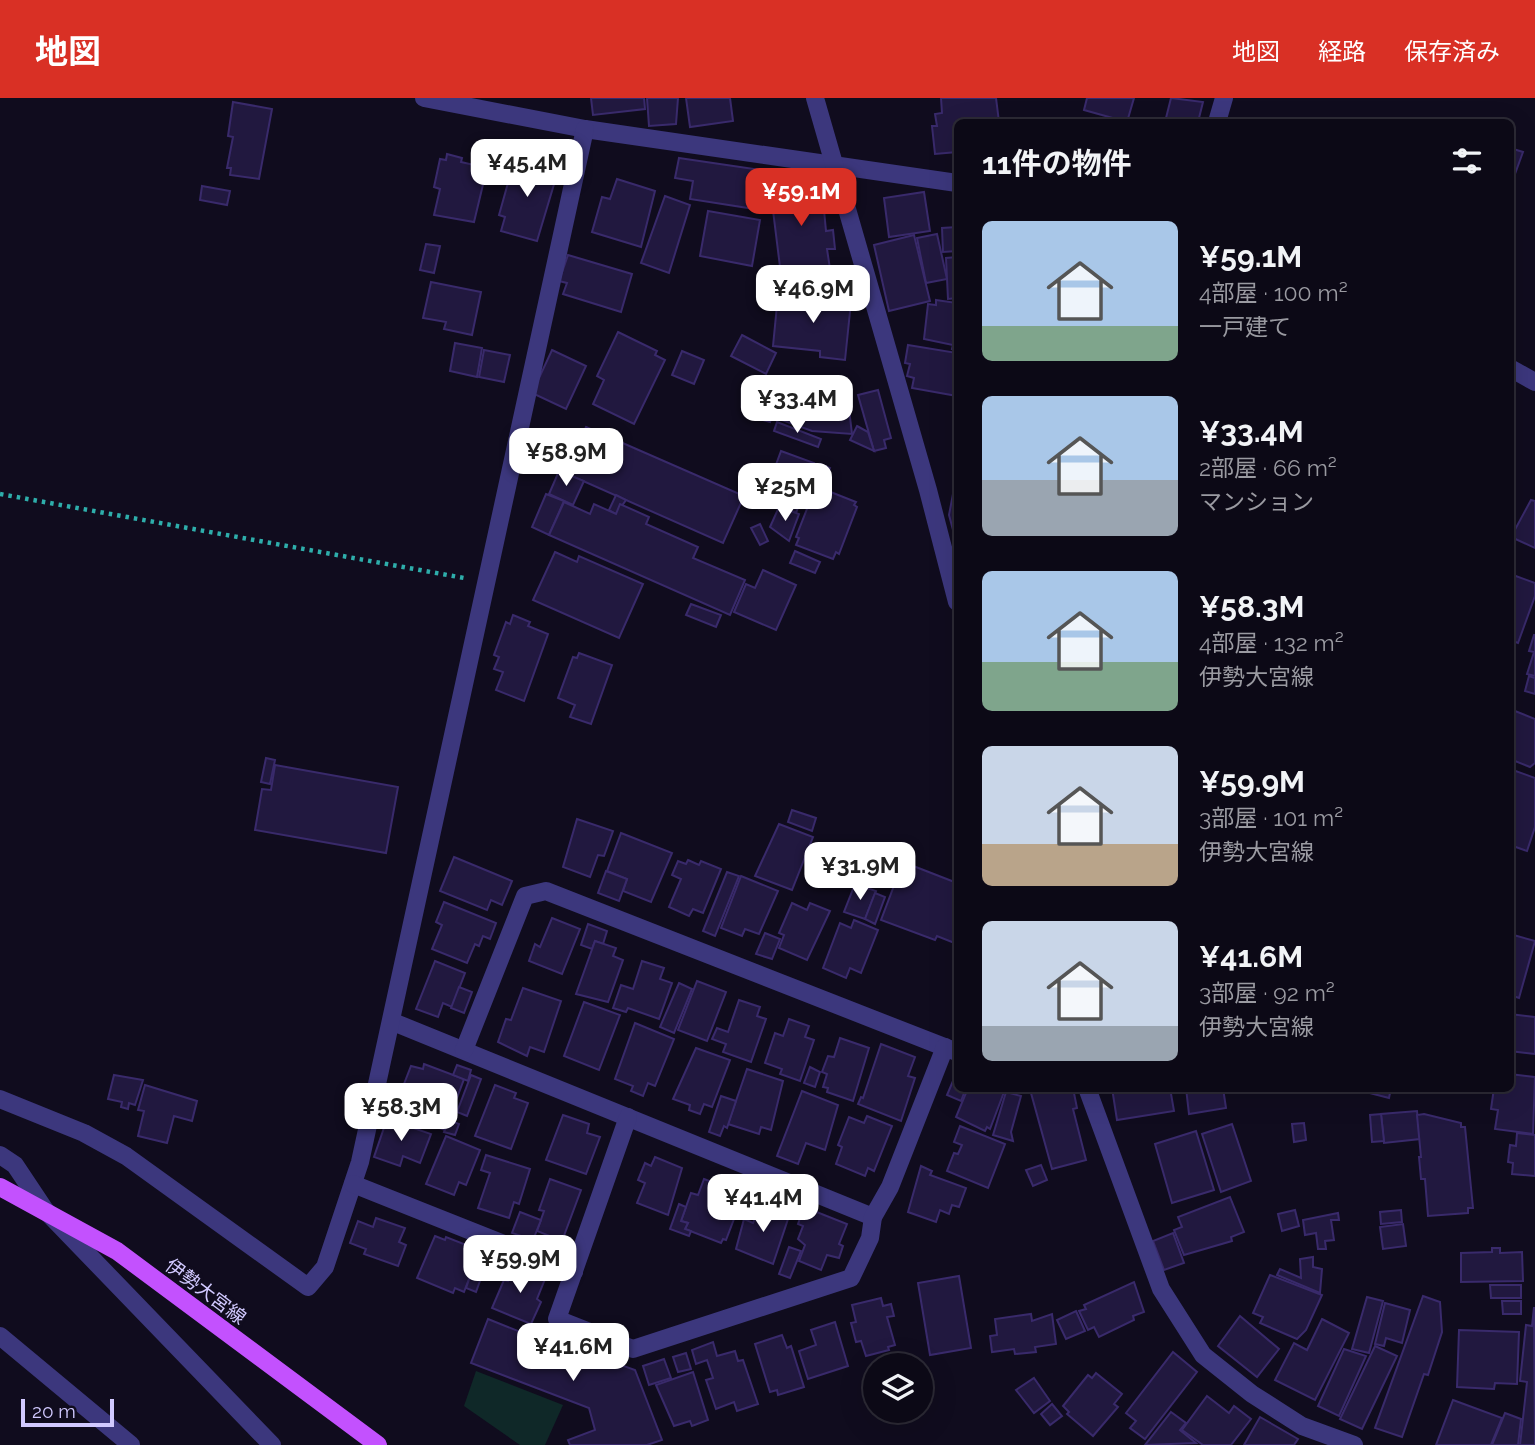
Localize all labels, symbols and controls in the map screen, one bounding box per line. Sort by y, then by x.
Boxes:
text: 地図 [35,32,101,71]
text: 地図 [1232,37,1280,66]
text: 経路 [1318,37,1366,66]
text: 保存済み [1404,37,1500,66]
pin: ¥45.4M [470,140,584,199]
icon: filters [1448,142,1486,180]
text: 11件の物件 [982,146,1132,181]
text: ¥45.4M [487,148,567,175]
pin: ¥59.1M [744,169,858,228]
text: ¥59.1M [761,177,841,204]
text: ¥59.1M [1199,239,1302,274]
icon: home [1038,249,1122,333]
pin: ¥46.9M [756,266,870,325]
text: ¥46.9M [772,274,854,301]
text: 4部屋 · 100 m² [1199,279,1348,306]
text: 一戸建て [1199,313,1291,340]
pin: ¥33.4M [740,376,854,435]
text: ¥33.4M [757,384,837,411]
text: ¥33.4M [1199,414,1304,449]
icon: home [1038,424,1122,508]
pin: ¥58.9M [509,428,623,488]
text: ¥58.9M [525,437,607,464]
text: 2部屋 · 66 m² [1199,454,1337,481]
pin: ¥25M [744,464,826,523]
text: ¥25M [754,472,816,499]
text: マンション [1199,488,1314,515]
text: ¥58.3M [1199,589,1305,624]
icon: home [1038,599,1122,683]
text: 4部屋 · 132 m² [1199,629,1344,656]
text: 伊勢大宮線 [1199,663,1314,690]
text: ¥59.9M [1199,764,1305,799]
icon: home [1038,774,1122,858]
text: 3部屋 · 101 m² [1199,804,1343,831]
text: 伊勢大宮線 [1199,838,1314,865]
pin: ¥31.9M [803,842,917,902]
text: ¥31.9M [820,851,900,878]
text: ¥41.6M [1199,939,1303,974]
icon: home [1038,949,1122,1033]
text: 3部屋 · 92 m² [1199,979,1335,1006]
text: 伊勢大宮線 [1199,1013,1314,1040]
pin: ¥58.3M [344,1084,458,1143]
text: ¥58.3M [361,1092,441,1119]
pin: ¥41.4M [706,1174,820,1234]
text: ¥41.4M [723,1183,803,1210]
pin: ¥59.9M [463,1236,577,1295]
text: ¥59.9M [479,1244,561,1271]
street label: 伊勢大宮線 [161,1254,251,1328]
pin: ¥41.6M [516,1324,630,1383]
text: ¥41.6M [533,1332,613,1359]
map controls [863,1353,933,1423]
button: layers [863,1353,933,1423]
scale bar [21,1396,114,1428]
text: 20 m [32,1400,76,1422]

